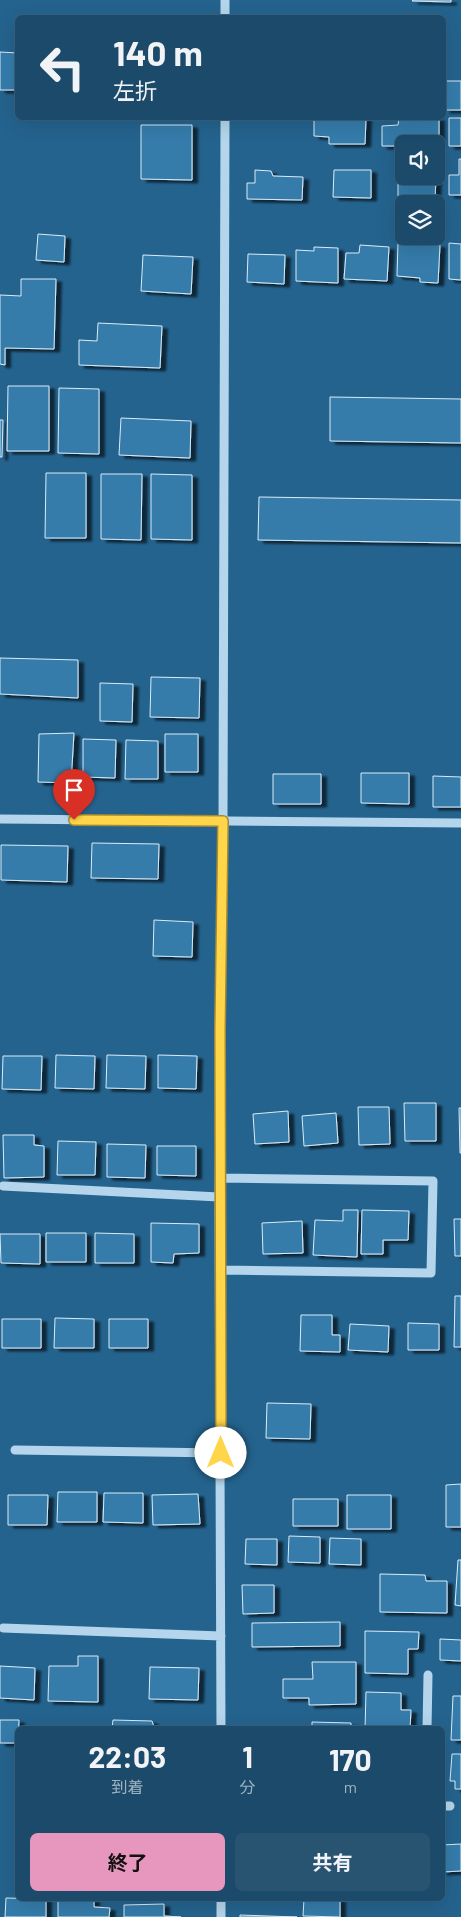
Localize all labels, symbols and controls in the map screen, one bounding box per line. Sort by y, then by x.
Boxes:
text: 140 m [113,31,203,73]
icon: left [30,35,95,100]
text: 左折 [113,77,157,103]
map controls [395,135,445,245]
button: sound [395,135,445,185]
button: layers [395,195,445,245]
pin [53,769,95,820]
icon: arrive [60,776,88,804]
position arrow [194,1426,246,1478]
text: 22:03 [88,1738,166,1774]
text: 1 [242,1738,253,1774]
text: 170 [329,1741,372,1777]
text: 到着 [111,1777,143,1796]
text: 分 [240,1777,256,1796]
text: m [344,1777,357,1796]
button: 終了 [30,1833,225,1891]
button: 共有 [235,1833,430,1891]

